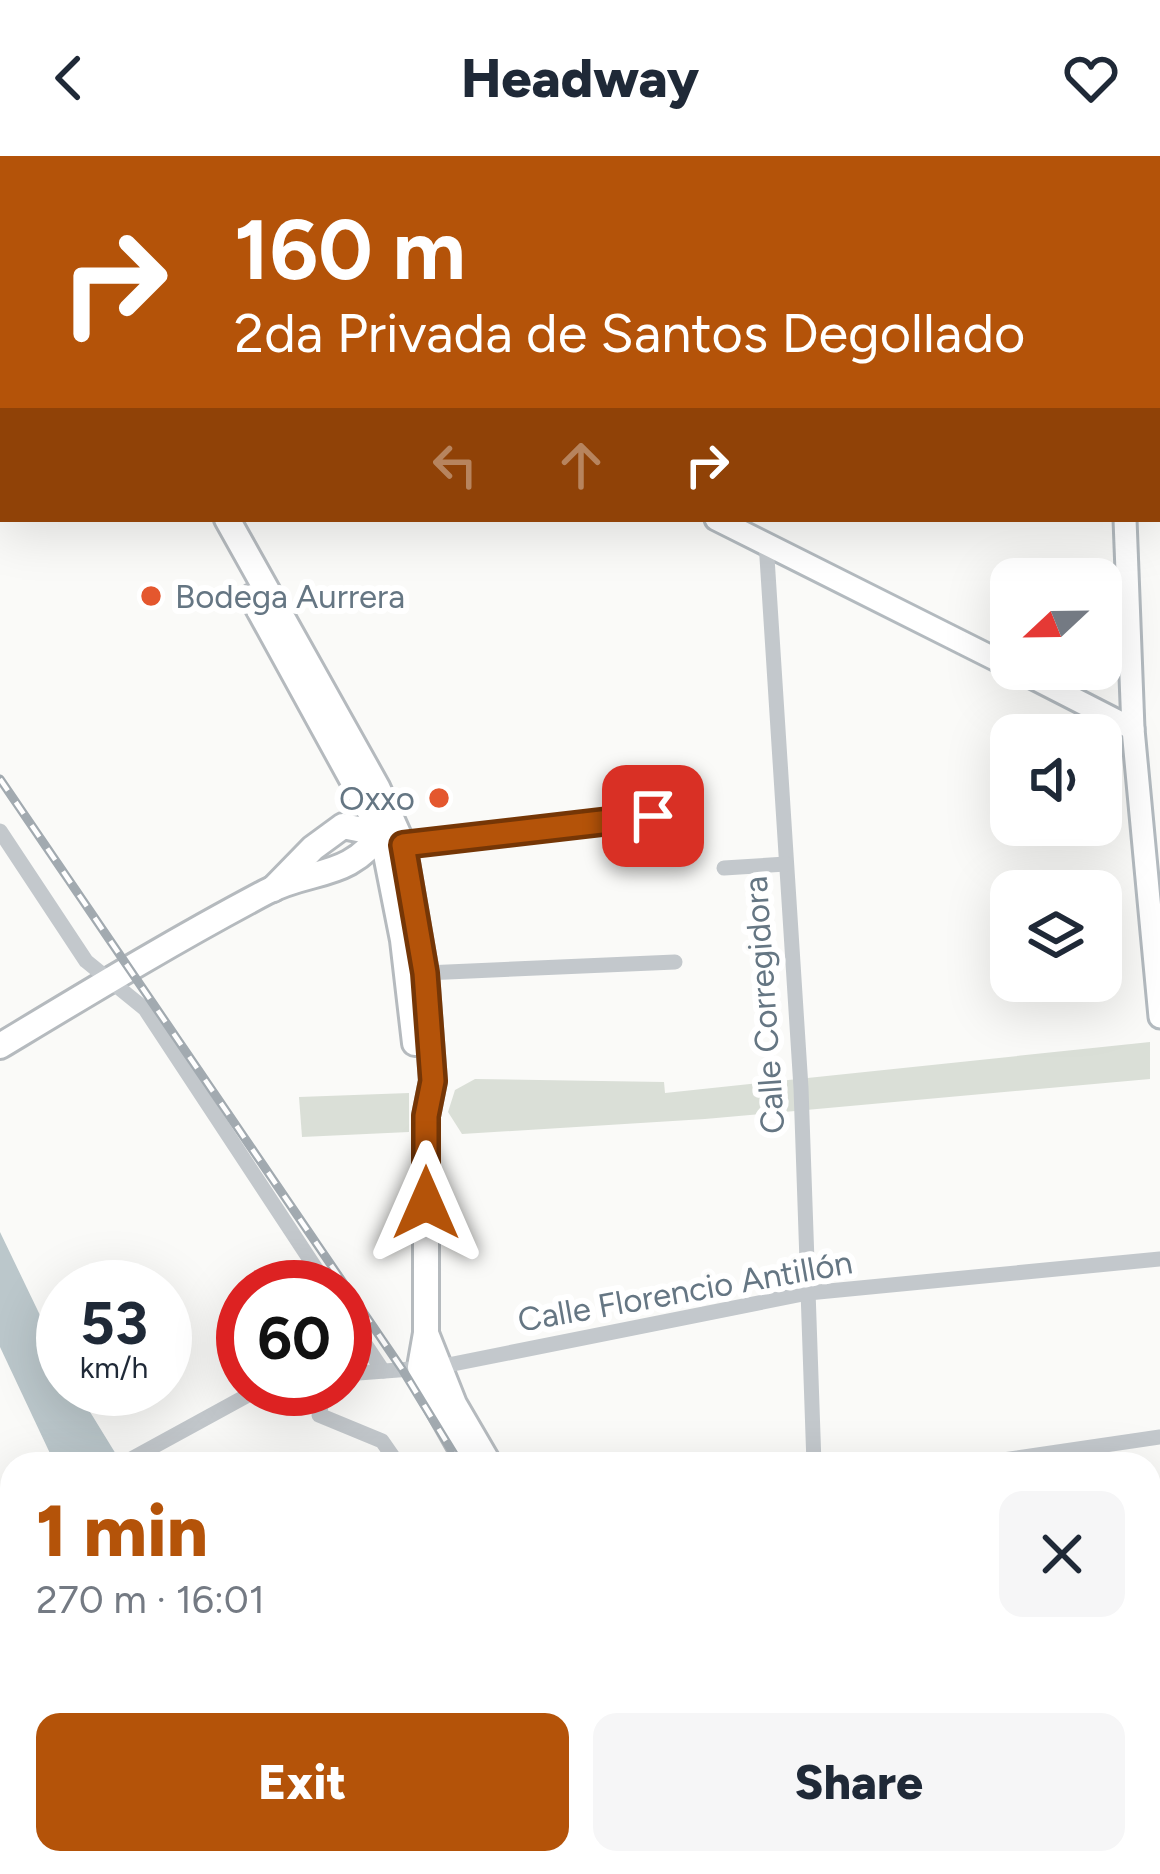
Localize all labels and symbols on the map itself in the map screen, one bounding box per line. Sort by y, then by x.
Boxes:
north arrow [990,558,1122,690]
place label: Bodega Aurrera [175,577,405,616]
marker: Bodega Aurrera [138,583,164,609]
pin [602,765,704,867]
place label: Oxxo [339,779,415,818]
marker: Oxxo [426,785,452,811]
street label: Calle Corregidora [736,875,792,1135]
position arrow [363,1140,489,1266]
street label: Calle Florencio Antillón [515,1242,855,1340]
speed limit sign: 60 [216,1260,372,1416]

